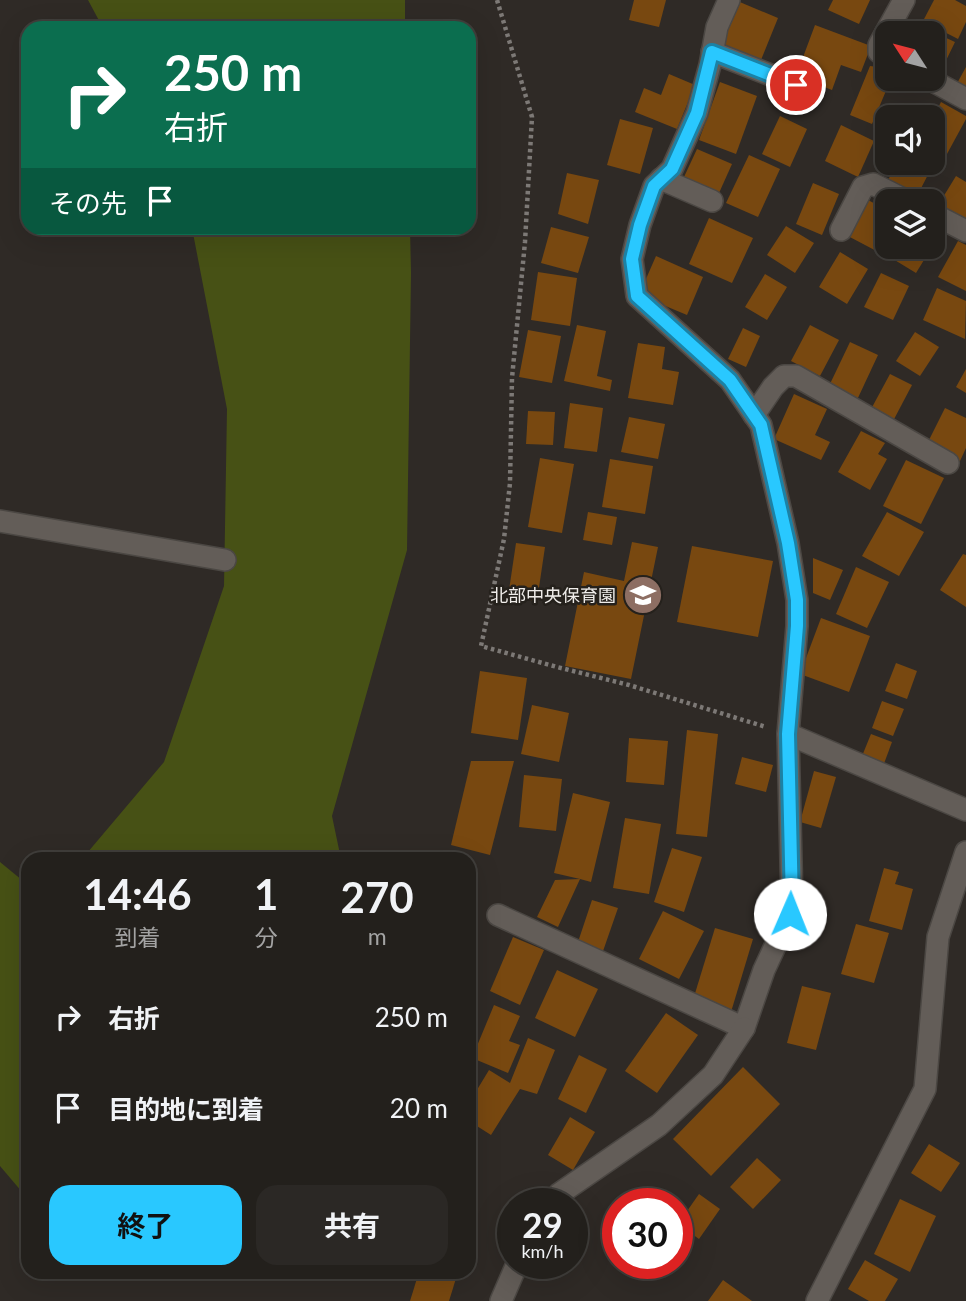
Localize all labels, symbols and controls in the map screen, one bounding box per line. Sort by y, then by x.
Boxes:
north arrow [875,21,945,91]
map controls [875,21,945,259]
text: 250 m [164,43,302,101]
icon: right [49,49,140,140]
pin [766,55,826,115]
icon: arrive [777,66,815,104]
button: sound [875,105,945,175]
text: 右折 [164,107,228,146]
icon: arrive [141,182,179,220]
text: その先 [49,187,127,219]
button: layers [875,189,945,259]
school or university icon: 北部中央保育園 [622,574,664,616]
place label: 北部中央保育園 [490,584,616,606]
text: 14:46 [83,869,192,919]
text: 1 [254,869,278,919]
text: 270 [341,872,414,922]
position arrow [753,877,827,951]
text: m [368,922,387,950]
text: 到着 [114,923,160,951]
text: 分 [255,923,278,951]
icon: right [49,998,87,1036]
text: 250 m [375,1001,448,1033]
text: 右折 [108,1002,160,1034]
icon: arrive [49,1089,87,1127]
text: 20 m [390,1092,448,1124]
text: 目的地に到着 [108,1093,264,1125]
button: 終了 [49,1185,242,1265]
button: 共有 [256,1185,448,1265]
speed limit sign: 30 [602,1188,693,1279]
text: 29 [522,1203,563,1245]
text: km/h [521,1240,564,1262]

